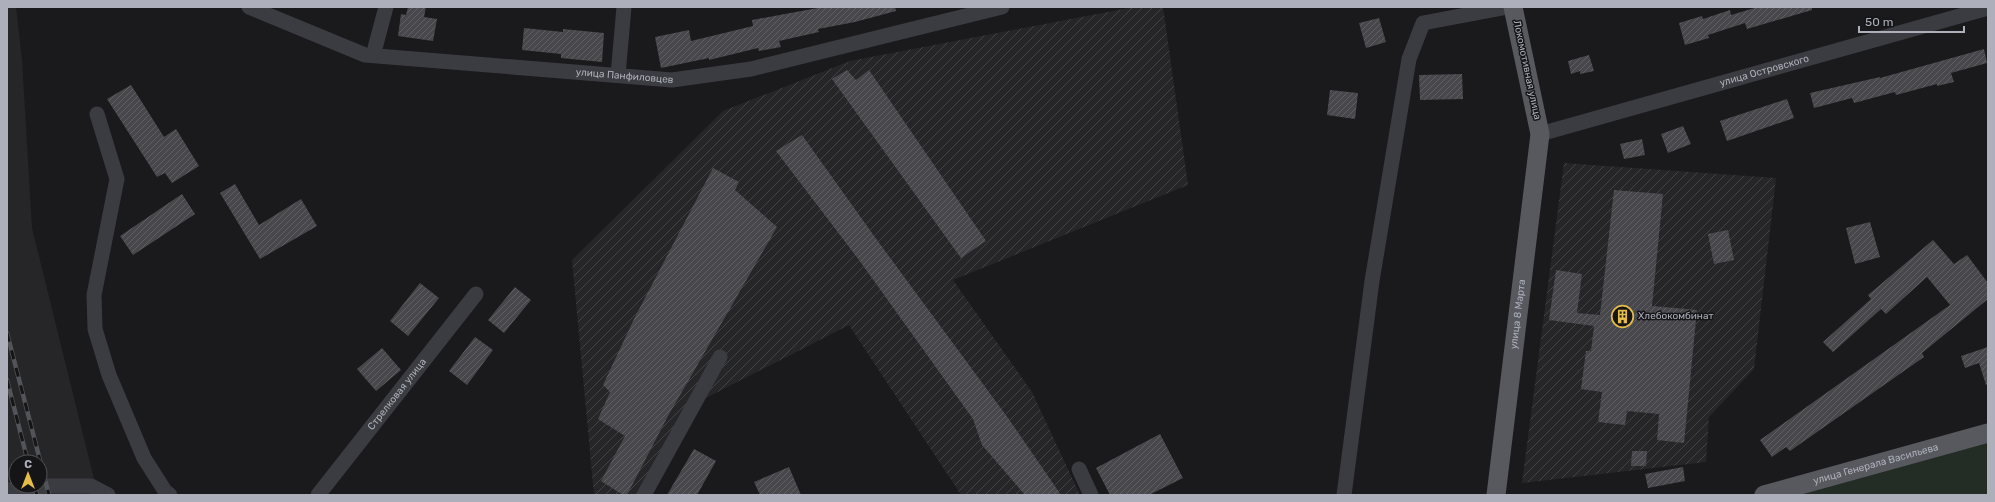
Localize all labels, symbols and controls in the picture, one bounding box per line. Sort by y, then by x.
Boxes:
scale bar [1859,8,1964,34]
text: 50 m [1865,15,1893,29]
street label: Локомотивная улица [1511,19,1543,121]
street label: улица Островского [1718,53,1811,89]
street label: улица Панфиловцев [575,66,674,86]
street label: улица 8 Марта [1508,279,1528,350]
building icon: Хлебокомбинат [1610,303,1636,329]
place label: Хлебокомбинат [1638,310,1714,322]
street label: Стрелковая улица [365,356,429,433]
street label: улица Генерала Васильева [1812,441,1940,487]
north arrow [8,454,48,494]
text: С [24,458,32,471]

